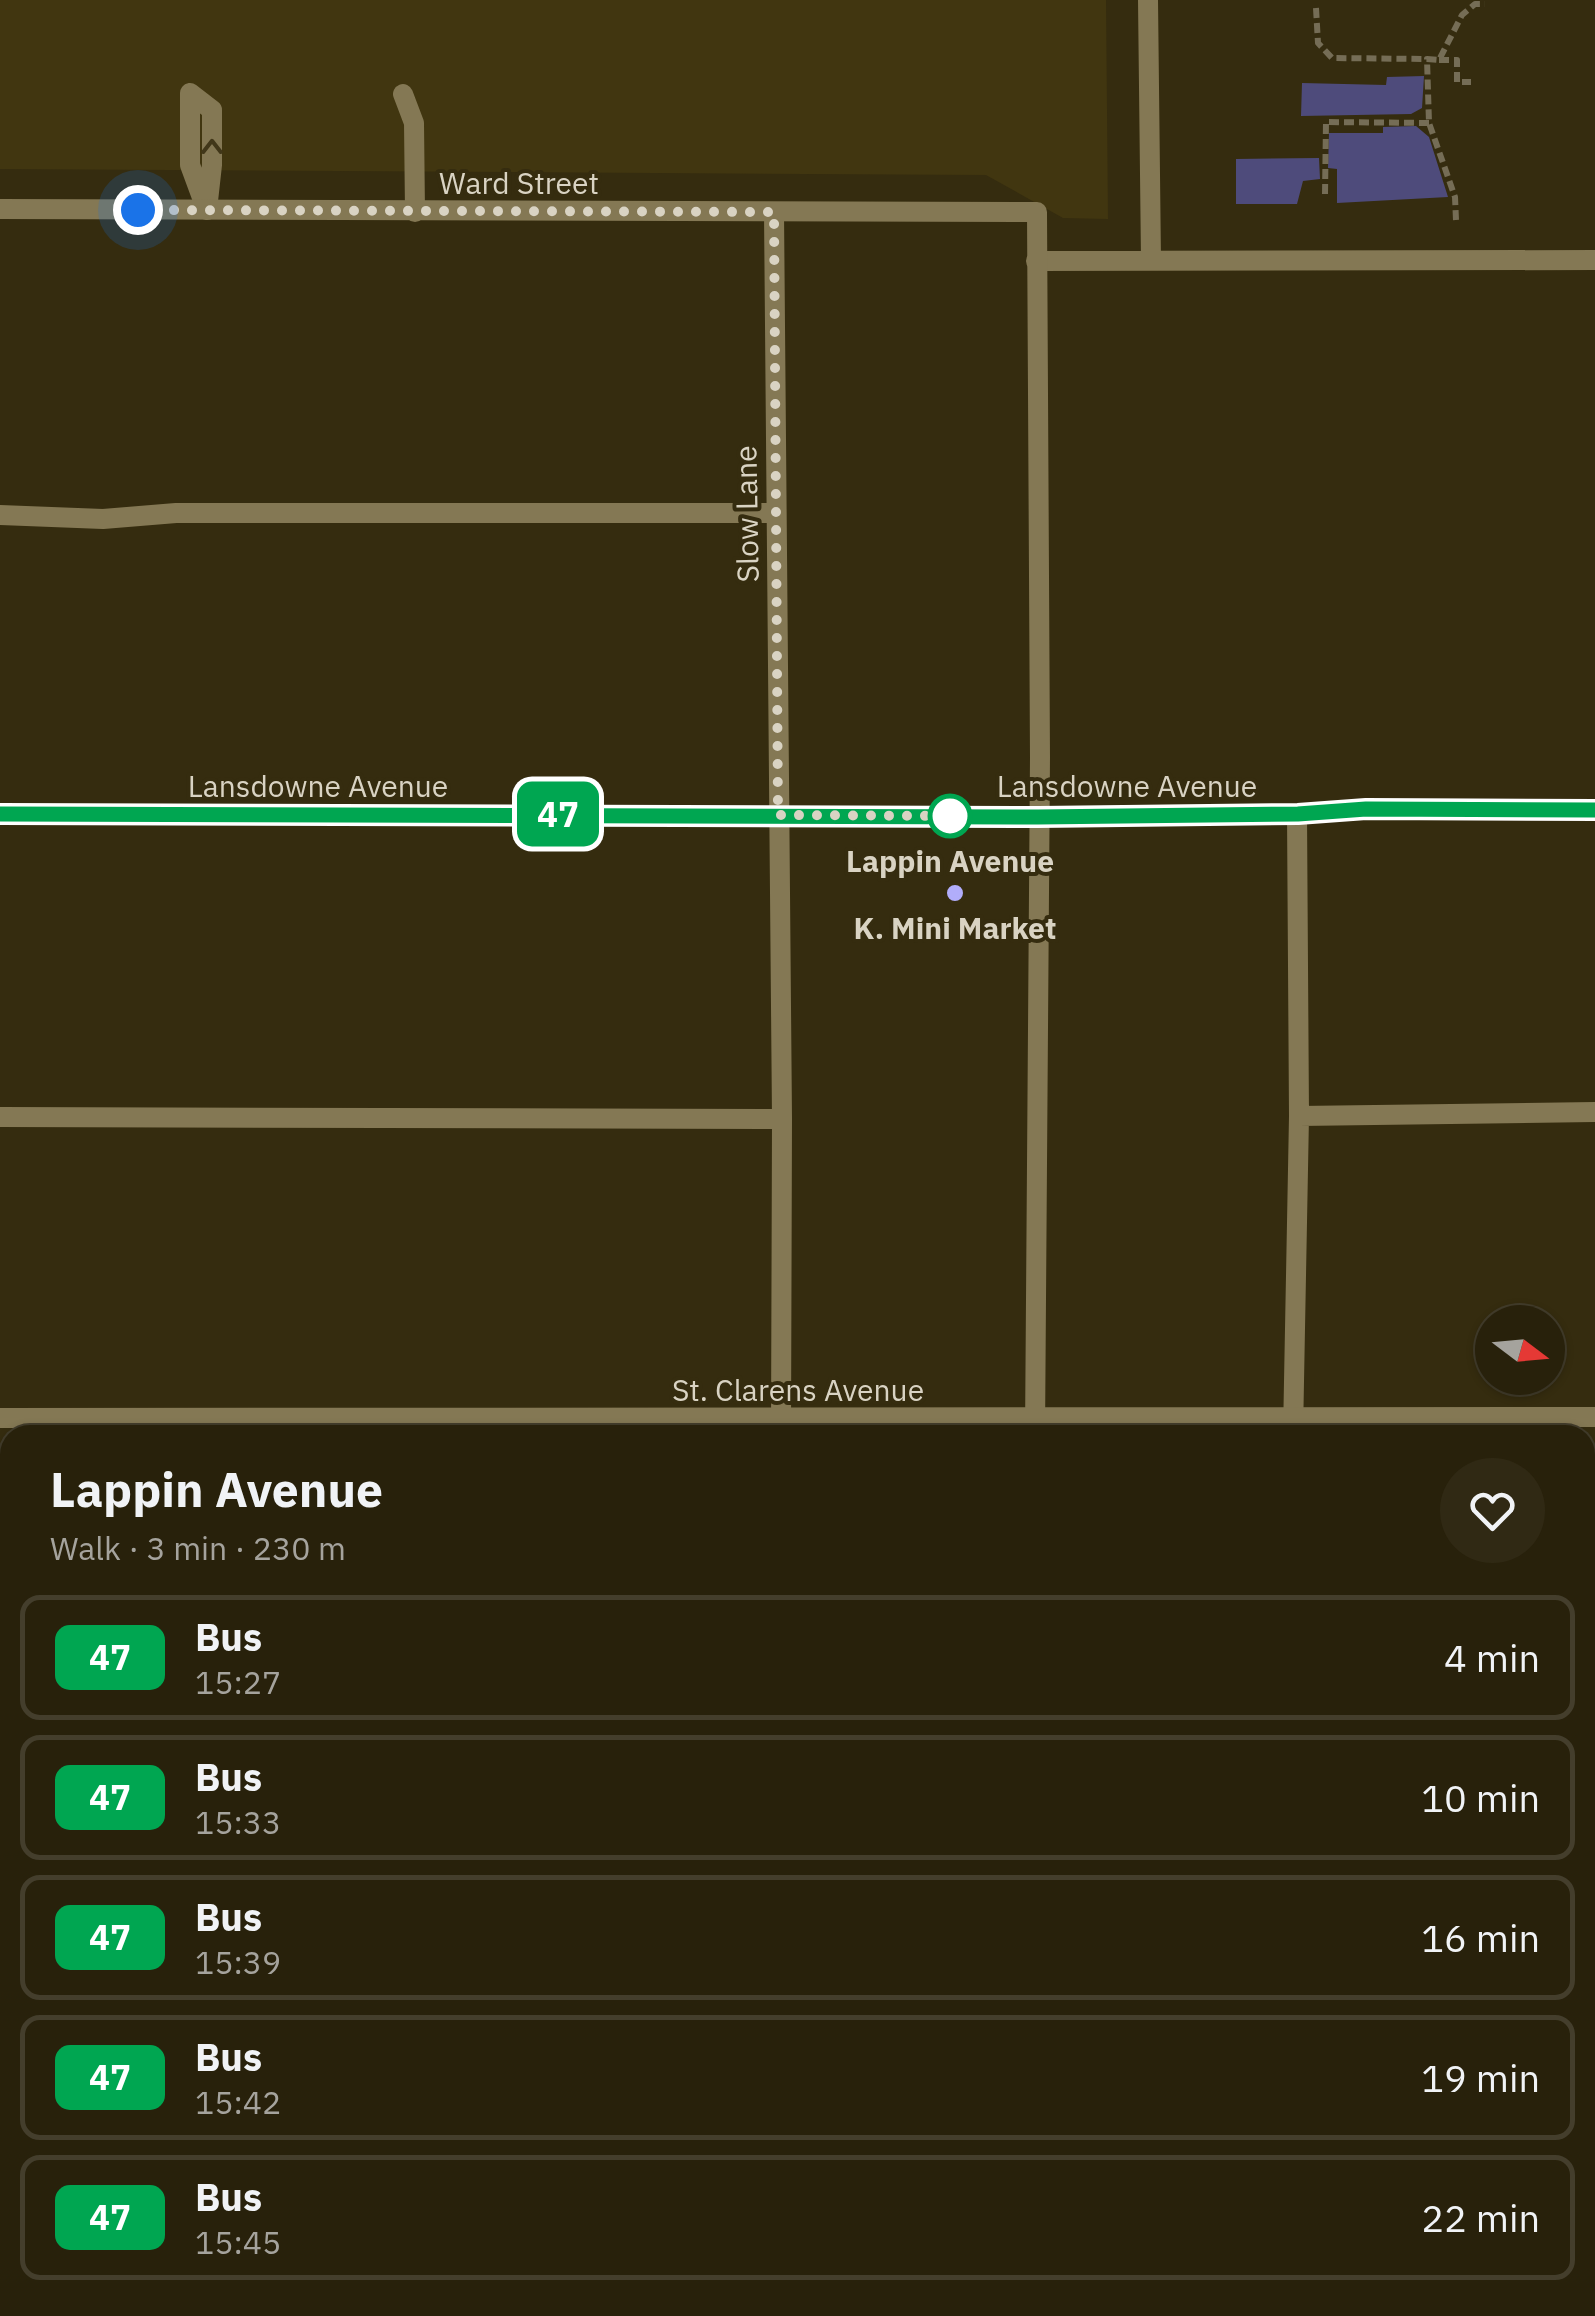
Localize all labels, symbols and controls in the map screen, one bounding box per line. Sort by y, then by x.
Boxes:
one-way arrow [201,138,223,154]
street label: Ward Street [439,163,599,202]
your location [113,185,163,235]
street label: Slow Lane [725,445,767,583]
street label: Lansdowne Avenue [188,766,448,805]
street label: Lansdowne Avenue [997,766,1257,805]
line badge: 47 [513,782,603,846]
text: 47 [537,791,579,837]
marker: Lappin Avenue [929,795,971,837]
place label: Lappin Avenue [846,841,1054,880]
marker: K. Mini Market [944,882,966,904]
place label: K. Mini Market [854,908,1056,947]
north arrow [1475,1305,1565,1395]
map controls [1475,1305,1565,1395]
street label: St. Clarens Avenue [672,1370,924,1409]
text: Lappin Avenue [50,1458,383,1520]
button: heart [1440,1458,1545,1563]
text: Walk · 3 min · 230 m [50,1527,346,1569]
text: Bus [195,1612,262,1661]
text: 4 min [1444,1633,1540,1682]
text: 47 [89,1634,131,1680]
text: 15:27 [195,1661,281,1703]
text: Bus [195,1752,262,1801]
text: 10 min [1421,1773,1540,1822]
text: 47 [89,1774,131,1820]
text: 15:33 [195,1801,281,1843]
text: Bus [195,1892,262,1941]
text: 16 min [1421,1913,1540,1962]
text: 47 [89,1914,131,1960]
text: 15:39 [195,1941,281,1983]
text: Bus [195,2032,262,2081]
text: 19 min [1421,2053,1540,2102]
text: 47 [89,2054,131,2100]
text: 15:42 [195,2081,281,2123]
text: Bus [195,2172,262,2221]
text: 22 min [1421,2193,1540,2242]
text: 47 [89,2194,131,2240]
text: 15:45 [195,2221,281,2263]

